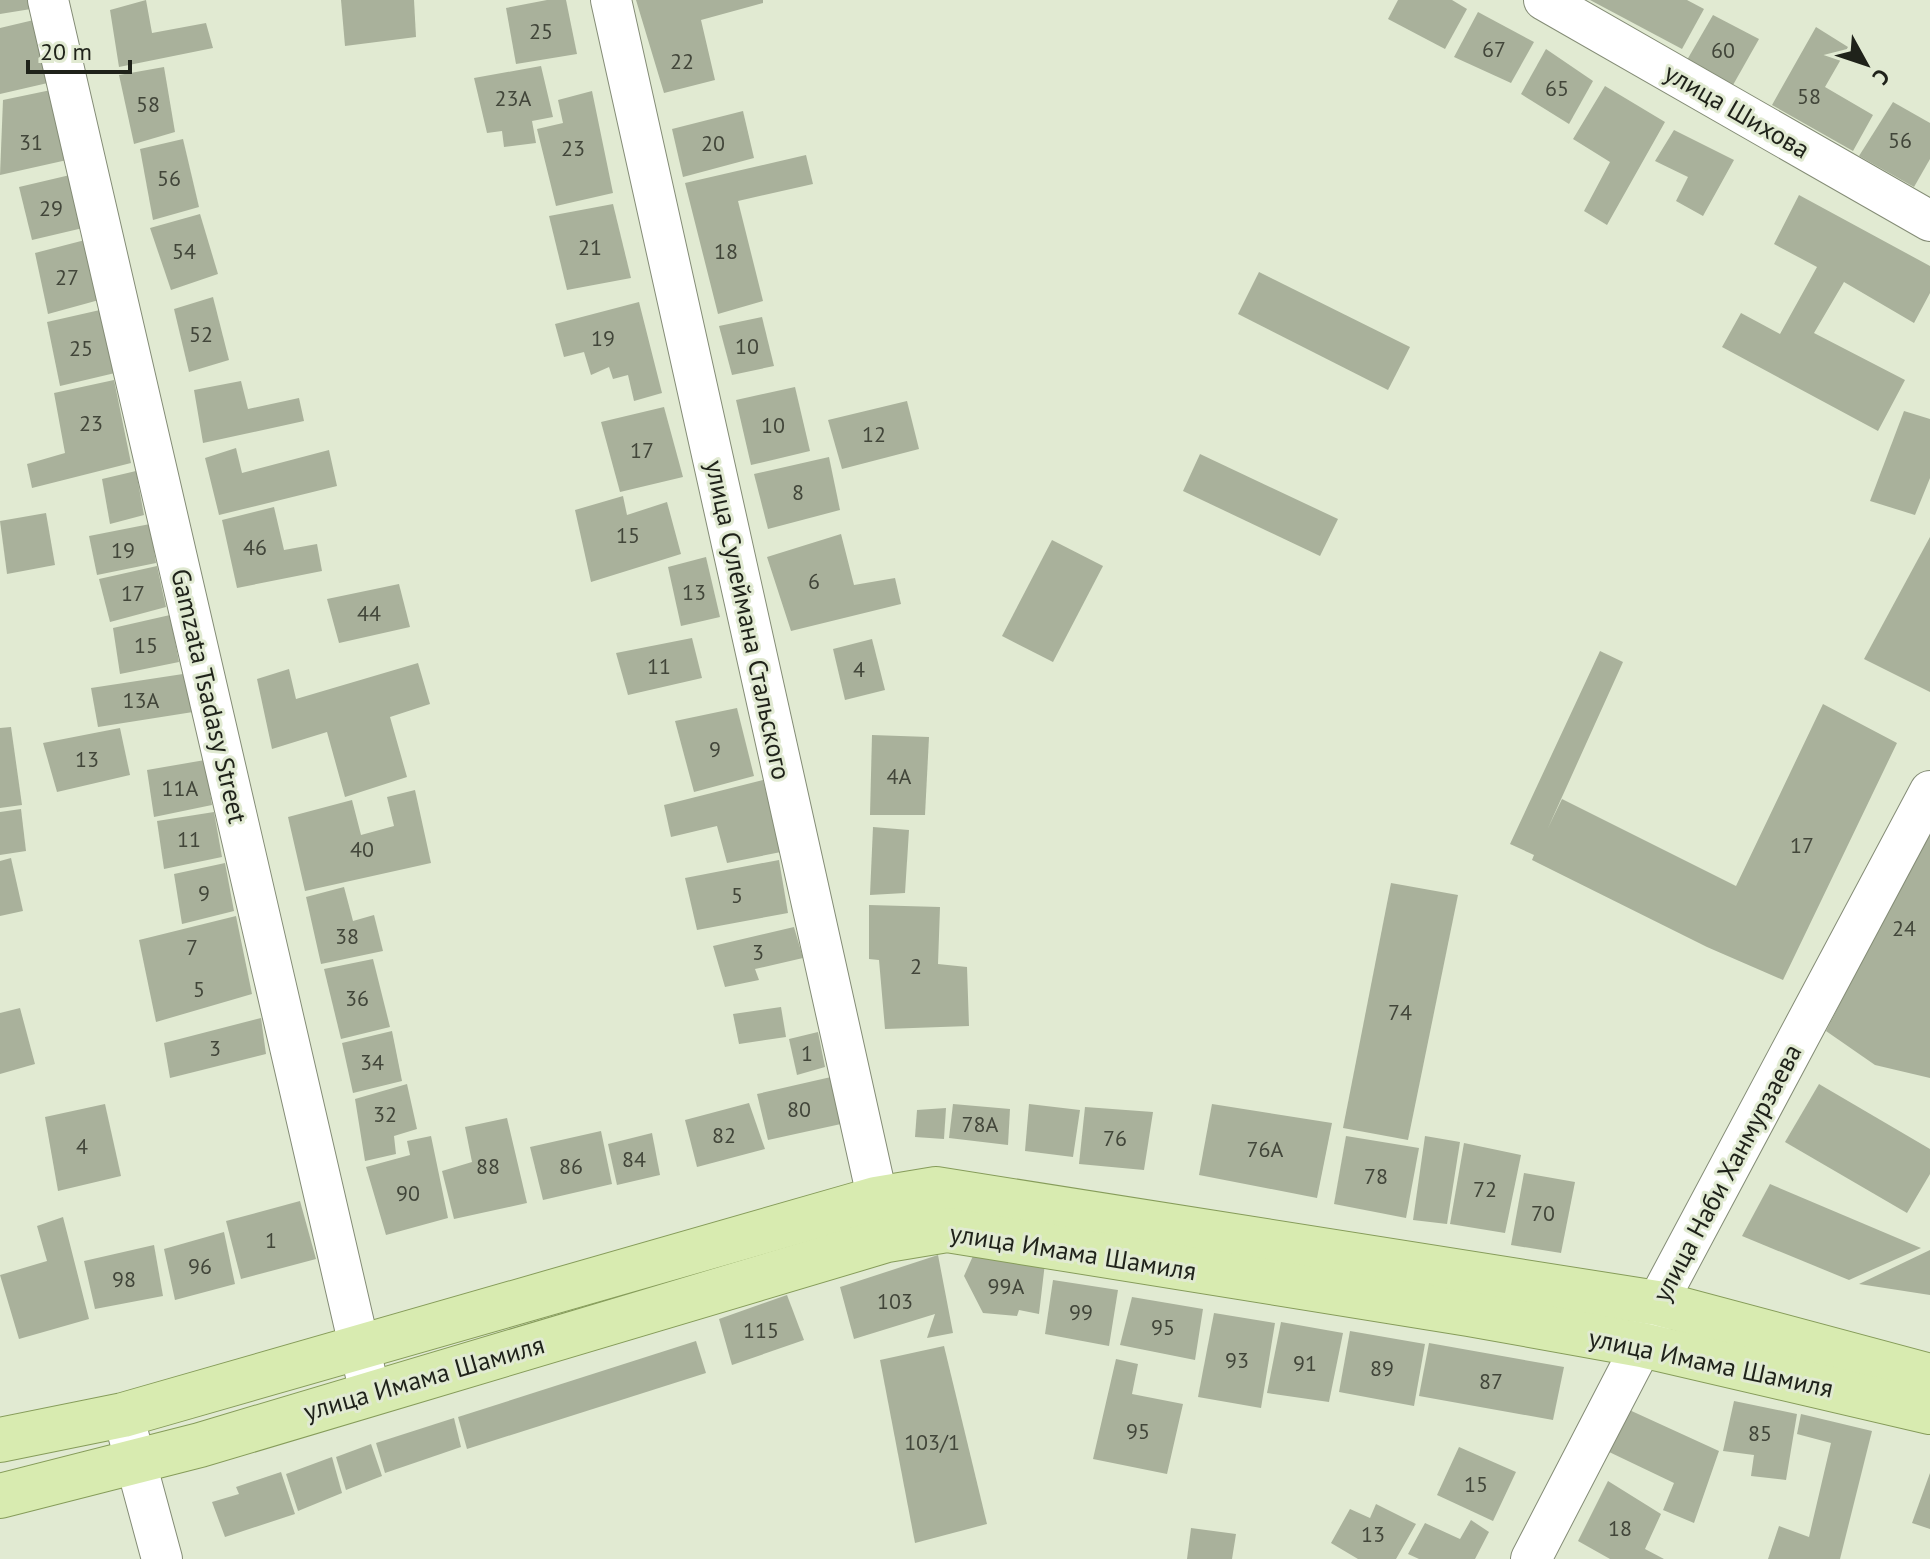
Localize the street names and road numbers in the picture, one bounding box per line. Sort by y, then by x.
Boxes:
street label: улица Шихова [1659,56,1816,166]
street label: улица Сулеймана Стальского [698,457,799,783]
street label: Gamzata Tsadasy Street [164,565,255,827]
street label: улица Наби Ханмурзаева [1645,1038,1809,1307]
street label: улица Имама Шамиля [947,1216,1199,1287]
street label: улица Имама Шамиля [1586,1320,1836,1405]
street label: улица Имама Шамиля [300,1327,548,1428]

